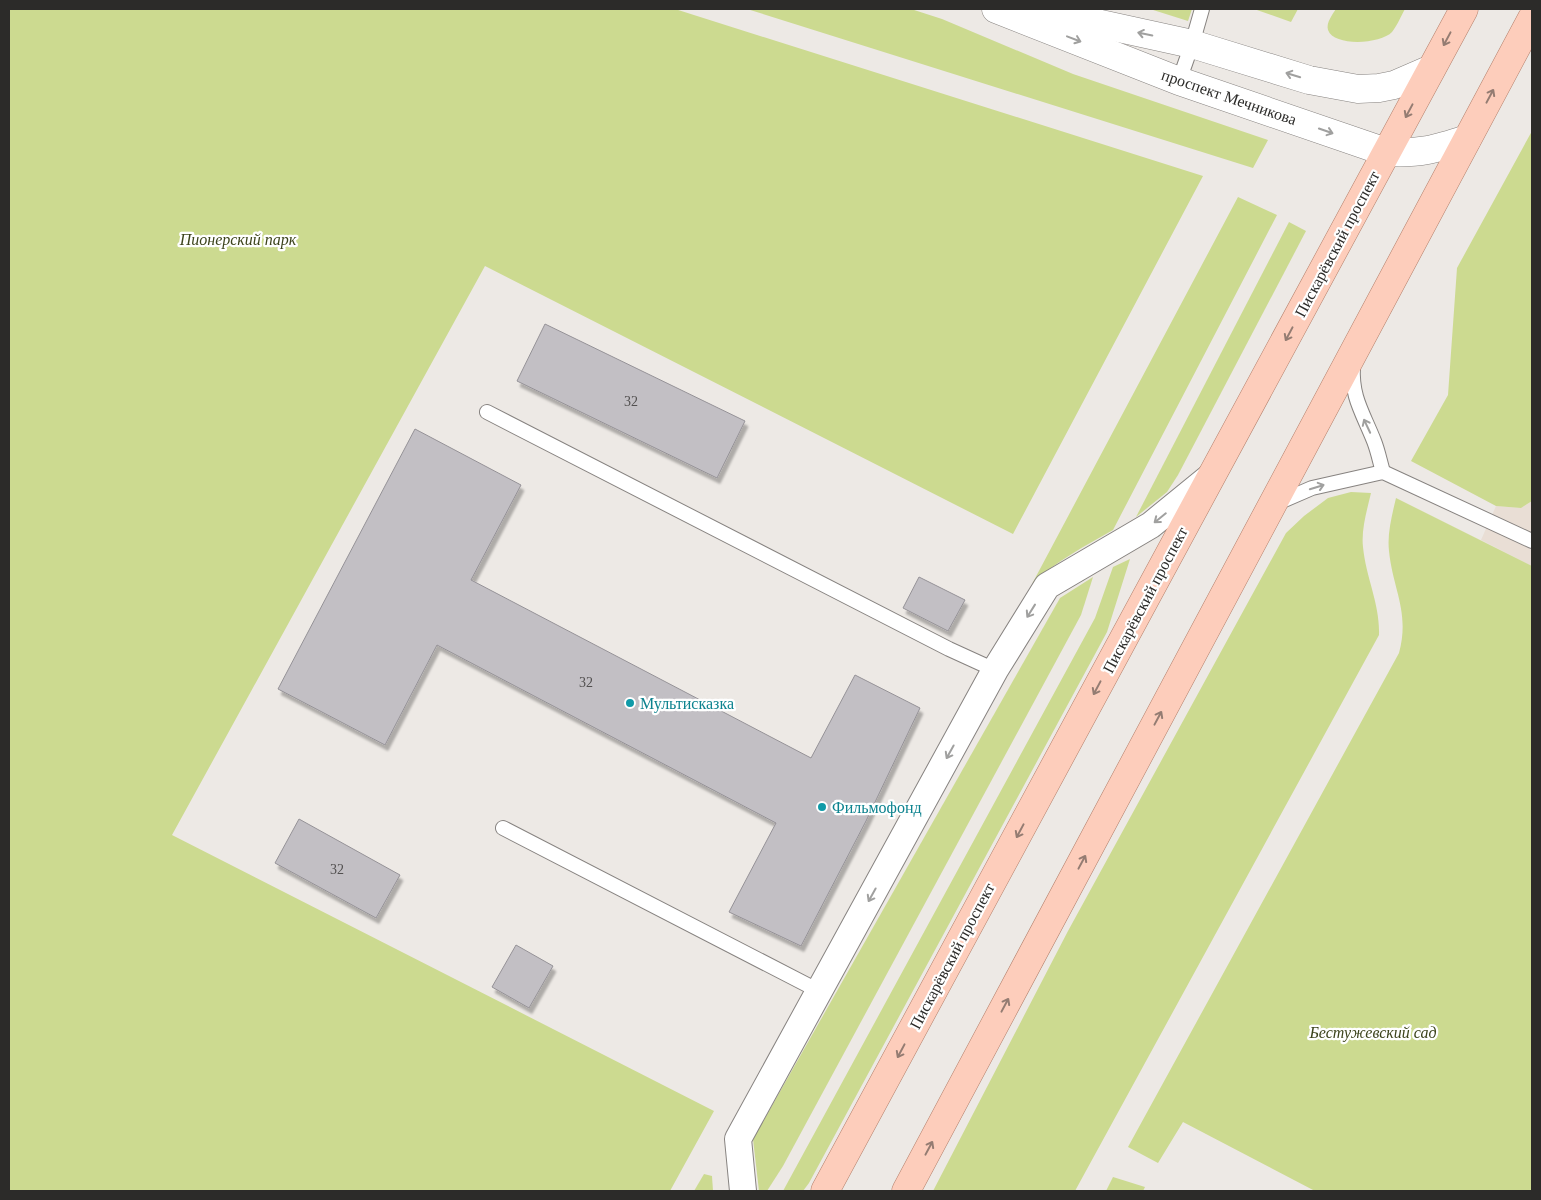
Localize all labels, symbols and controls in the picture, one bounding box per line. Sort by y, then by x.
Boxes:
one-way arrow [1137,28,1153,38]
one-way arrow [1442,31,1452,46]
one-way arrow [1066,35,1081,45]
street label: проспект Мечникова [1159,66,1299,129]
one-way arrow [1285,69,1301,79]
one-way arrow [1486,89,1496,104]
one-way arrow [1404,103,1414,118]
one-way arrow [1317,126,1333,136]
street label: Пискарёвский проспект [1291,168,1384,320]
park label: Пионерский парк [179,231,297,249]
one-way arrow [1283,326,1293,340]
house number: 32 [624,394,638,409]
one-way arrow [1362,419,1372,434]
one-way arrow [1308,481,1324,491]
one-way arrow [1154,512,1167,523]
street label: Пискарёвский проспект [1099,524,1192,676]
one-way arrow [1025,604,1035,618]
house number: 32 [579,675,593,690]
one-way arrow [1092,681,1102,696]
place label: Мультисказка [640,695,734,713]
marker: Мультисказка [624,697,636,709]
one-way arrow [1154,711,1163,726]
one-way arrow [945,745,955,760]
place label: Фильмофонд [832,799,922,817]
marker: Фильмофонд [816,801,828,813]
one-way arrow [1015,824,1025,839]
one-way arrow [1077,854,1087,869]
house number: 32 [330,862,344,877]
street label: Пискарёвский проспект [906,880,999,1032]
one-way arrow [867,887,877,902]
one-way arrow [1001,998,1010,1013]
park label: Бестужевский сад [1308,1024,1437,1042]
one-way arrow [896,1044,906,1059]
one-way arrow [924,1141,934,1156]

